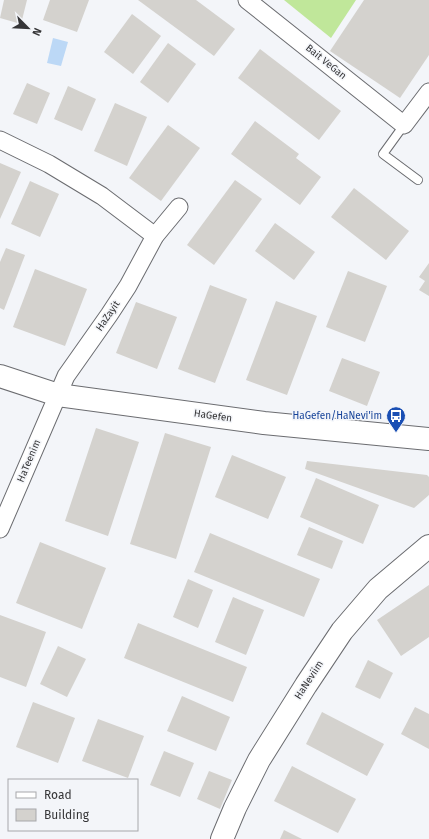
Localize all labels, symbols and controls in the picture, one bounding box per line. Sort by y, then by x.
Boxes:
north arrow [8,8,48,48]
text: N [29,26,44,38]
street label: Bait VeGan [303,42,349,82]
street label: HaZayit [94,298,123,333]
bus stop icon: HaGefen/HaNevi'im [385,405,407,433]
street label: HaGefen [193,407,233,425]
place label: HaGefen/HaNevi'im [292,410,382,422]
street label: HaTeenim [15,438,43,484]
street label: HaNeviim [292,658,326,702]
legend [8,779,138,831]
text: Road [44,788,72,802]
text: Building [44,808,90,822]

